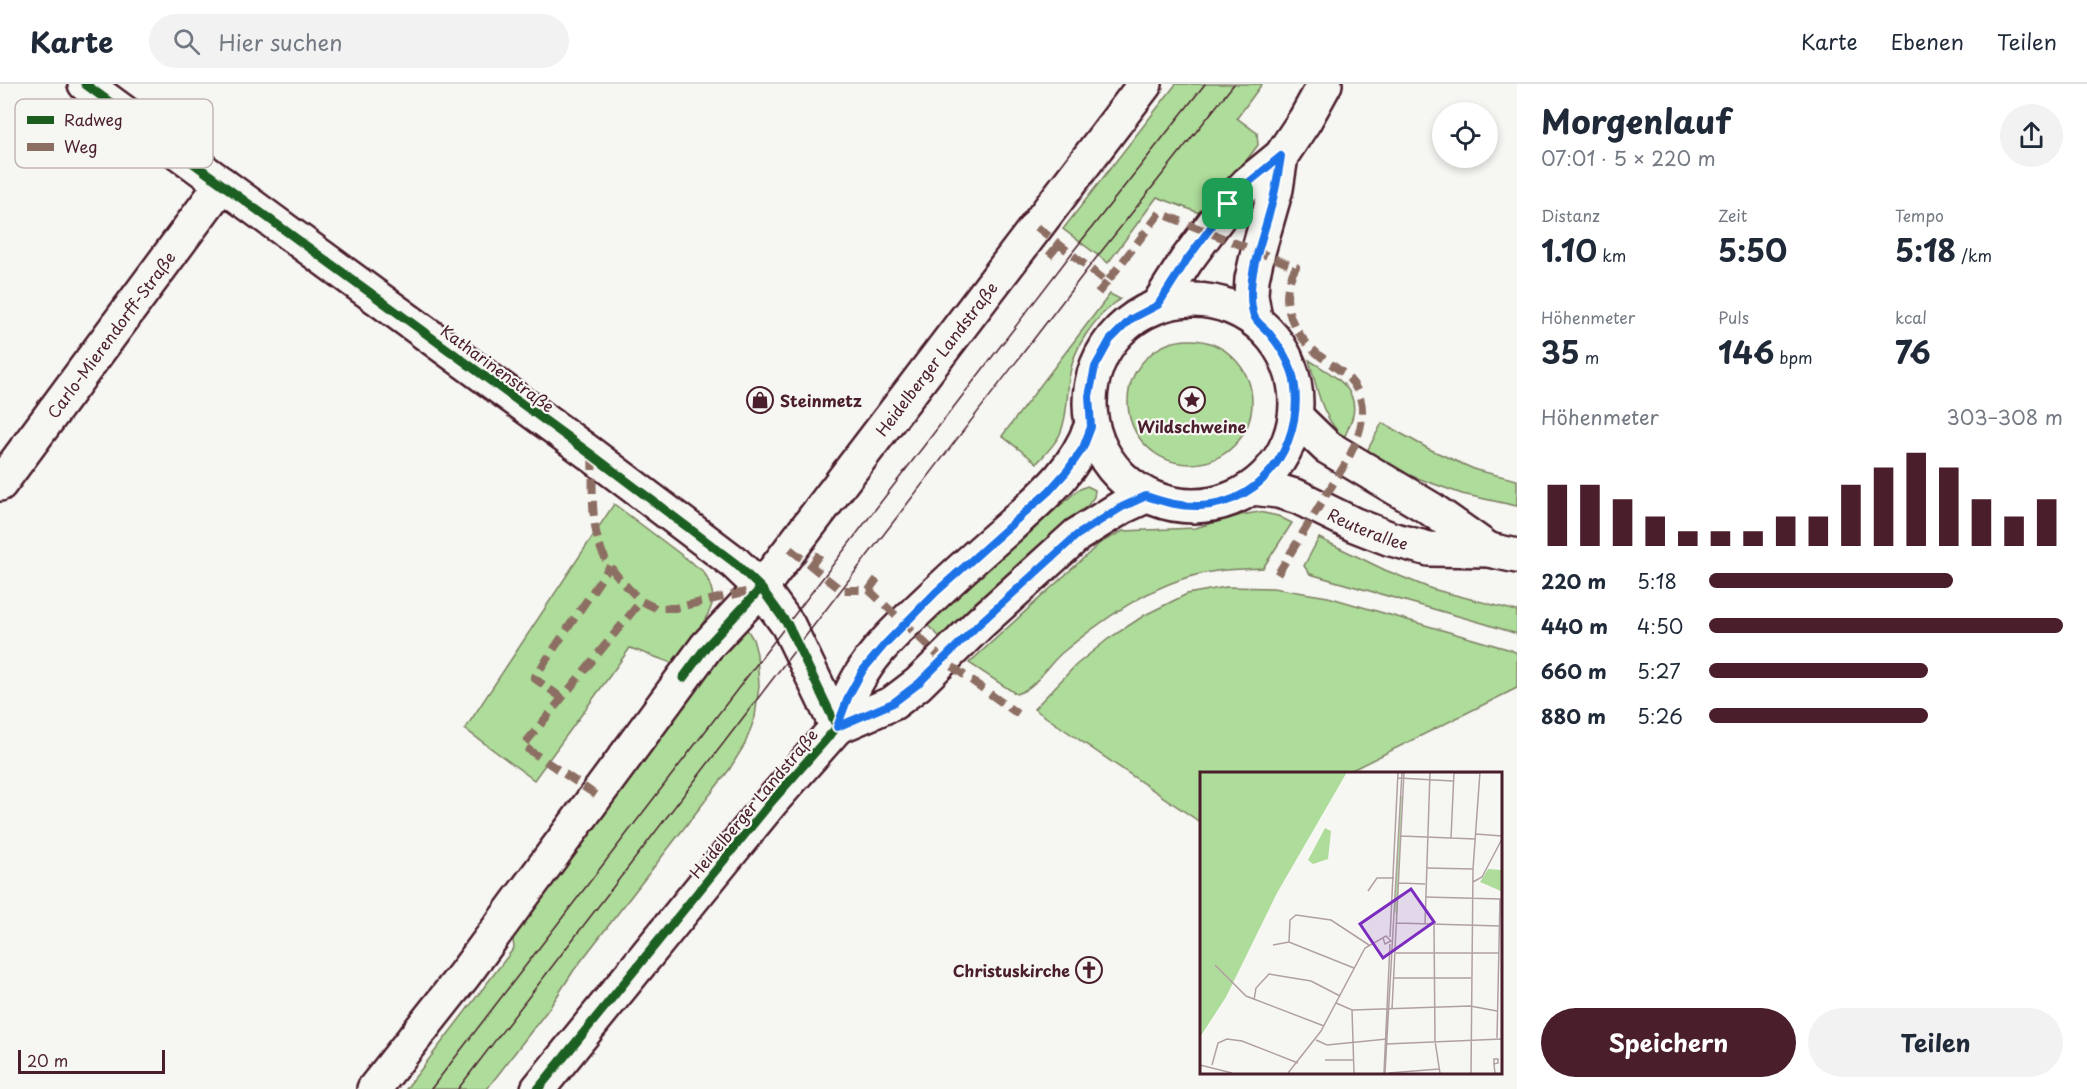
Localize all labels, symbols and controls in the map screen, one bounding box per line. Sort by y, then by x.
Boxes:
search box [149,14,569,68]
text: Karte [30,20,113,63]
icon: search [170,25,203,58]
text: Hier suchen [218,25,343,58]
text: Karte [1801,25,1858,57]
text: Ebenen [1891,25,1964,57]
text: Teilen [1997,25,2057,57]
text: Morgenlauf [1541,95,1731,145]
legend [15,99,213,168]
map controls [1432,102,1498,168]
button: locate [1432,102,1498,168]
button: share [2000,104,2063,167]
text: Radweg [64,107,123,131]
text: Weg [64,134,97,158]
text: 07:01 · 5 × 220 m [1541,143,1716,173]
pin [1202,178,1253,229]
icon: arrive [1211,187,1244,220]
text: Distanz [1541,203,1600,227]
text: Zeit [1718,203,1747,227]
text: Tempo [1895,203,1944,227]
text: 1.10 [1541,227,1597,272]
text: 5:50 [1718,227,1787,272]
text: 5:18 [1895,227,1956,272]
text: km [1597,243,1626,267]
text: /km [1956,243,1992,267]
street label: Carlo-Mierendorff-Straße [41,246,181,423]
street label: Heidelberger Landstraße [869,276,1003,441]
text: Höhenmeter [1541,305,1635,329]
text: Puls [1718,305,1749,329]
text: kcal [1895,305,1927,329]
street label: Katharinenstraße [436,318,560,418]
text: 35 [1541,329,1580,374]
text: 146 [1718,329,1774,374]
text: 76 [1895,329,1931,374]
text: m [1580,345,1599,369]
text: bpm [1774,345,1813,369]
shop icon: Steinmetz [745,385,775,415]
place icon: Wildschweine [1177,385,1207,415]
place label: Steinmetz [780,388,862,412]
text: Höhenmeter [1541,402,1659,432]
text: 303–308 m [1947,402,2063,432]
place label: Wildschweine [1137,414,1247,438]
street label: Reuterallee [1324,501,1411,555]
text: 220 m [1541,566,1606,596]
text: 5:18 [1637,566,1677,596]
text: 440 m [1541,611,1608,641]
text: 4:50 [1637,611,1683,641]
text: 660 m [1541,656,1607,686]
text: 5:27 [1637,656,1681,686]
text: 880 m [1541,701,1606,731]
text: 5:26 [1637,701,1683,731]
street label: Heidelberger Landstraße [683,723,823,883]
inset map [1200,772,1502,1074]
church icon: Christuskirche [1074,955,1104,985]
place label: Christuskirche [953,958,1070,982]
button: Speichern [1541,1008,1796,1077]
button: Teilen [1808,1008,2063,1077]
scale bar [18,1047,165,1074]
text: 20 m [27,1048,68,1072]

